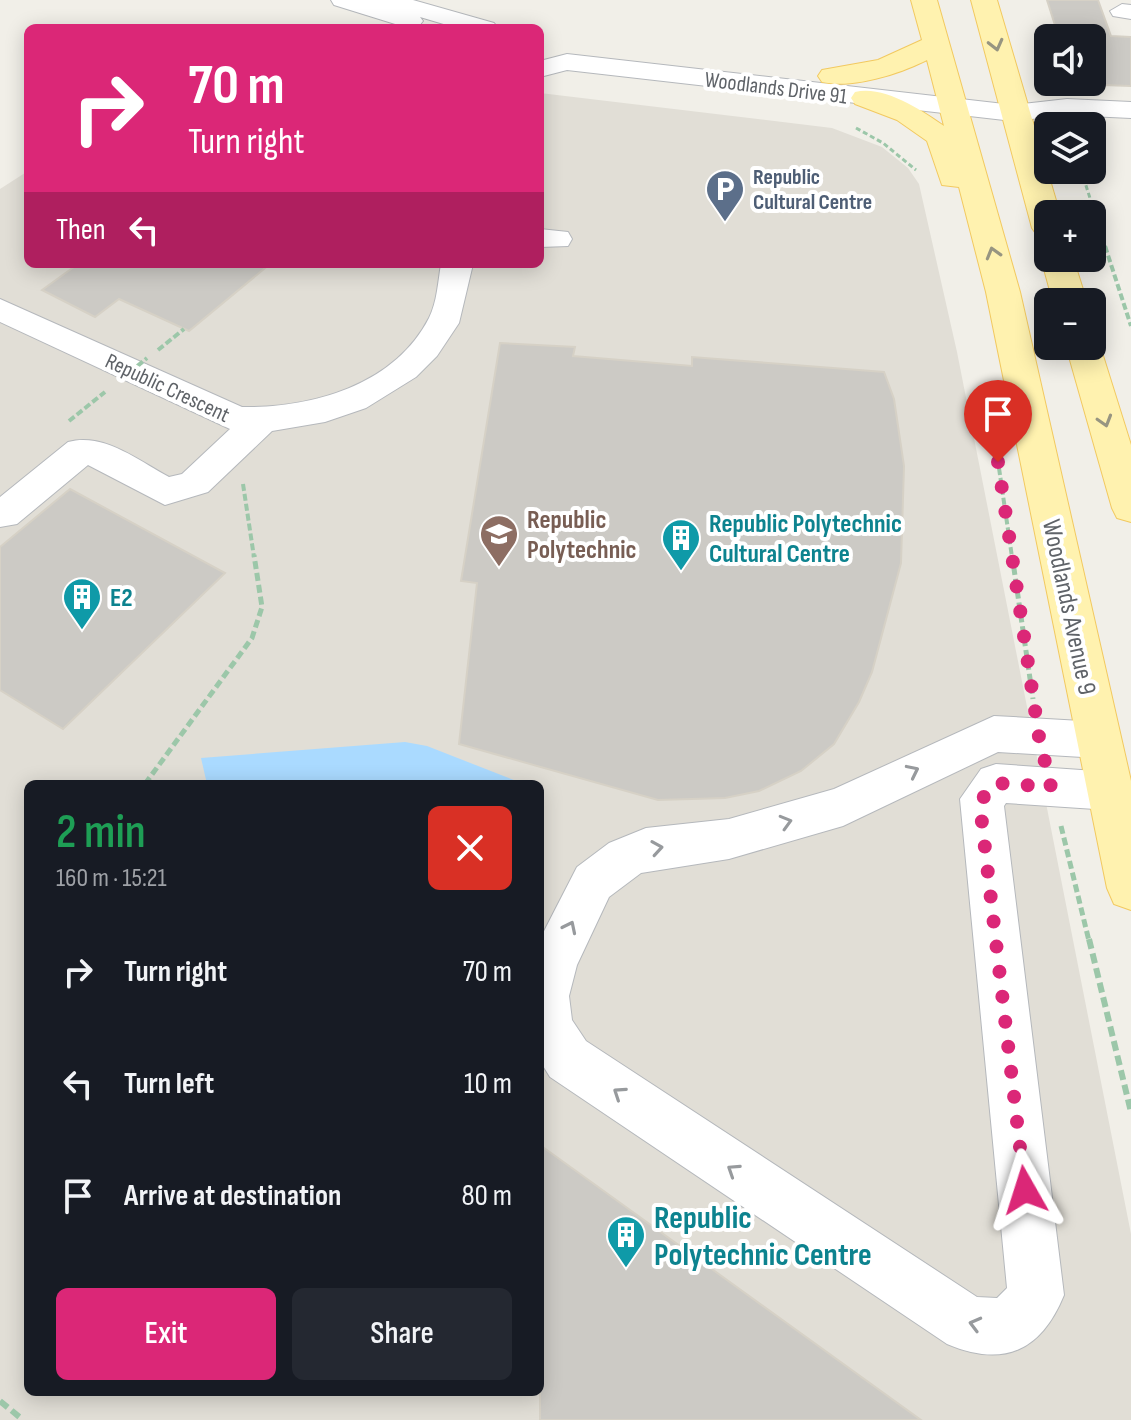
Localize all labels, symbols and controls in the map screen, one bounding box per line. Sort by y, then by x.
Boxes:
map controls [1034,24,1106,360]
button: sound [1034,24,1106,96]
one-way arrow [986,37,1003,51]
text: 70 m [188,53,285,120]
icon: right [56,56,160,160]
street label: Woodlands Drive 91 [703,66,849,111]
button: layers [1034,112,1106,184]
text: Turn right [188,121,305,164]
place label: Republic Cultural Centre [753,164,872,216]
parking icon: Republic Cultural Centre [704,168,746,223]
button: + [1034,200,1106,272]
icon: left [122,208,166,252]
text: Then [56,212,106,248]
one-way arrow [985,247,1002,261]
button: − [1034,288,1106,360]
street label: Republic Crescent [101,348,234,429]
pin [964,380,1032,462]
icon: arrive [976,392,1020,436]
one-way arrow [1096,413,1112,427]
place label: Republic Polytechnic [527,505,636,566]
place label: Republic Polytechnic Cultural Centre [709,509,902,570]
school or university icon: Republic Polytechnic [478,513,520,568]
building icon: Republic Polytechnic Cultural Centre [660,517,702,572]
street label: Woodlands Avenue 9 [1035,517,1102,698]
building icon: E2 [61,576,103,631]
place label: E2 [110,583,133,614]
one-way arrow [905,765,919,781]
text: 2 min [56,804,146,861]
button: close [428,806,512,890]
one-way arrow [779,815,793,831]
one-way arrow [650,841,663,858]
text: 160 m · 15:21 [56,863,167,894]
one-way arrow [560,921,576,936]
icon: right [56,950,100,994]
text: Turn right [124,954,227,990]
text: 70 m [463,954,512,990]
icon: left [56,1062,100,1106]
text: Turn left [124,1066,214,1102]
text: 10 m [464,1066,512,1102]
one-way arrow [613,1088,627,1103]
position arrow [983,1148,1067,1232]
one-way arrow [727,1164,742,1179]
icon: arrive [56,1174,100,1218]
text: Arrive at destination [124,1178,341,1214]
text: 80 m [461,1178,512,1214]
place label: Republic Polytechnic Centre [654,1199,872,1275]
building icon: Republic Polytechnic Centre [605,1214,647,1269]
button: Exit [56,1288,276,1380]
button: Share [292,1288,512,1380]
one-way arrow [968,1317,982,1334]

